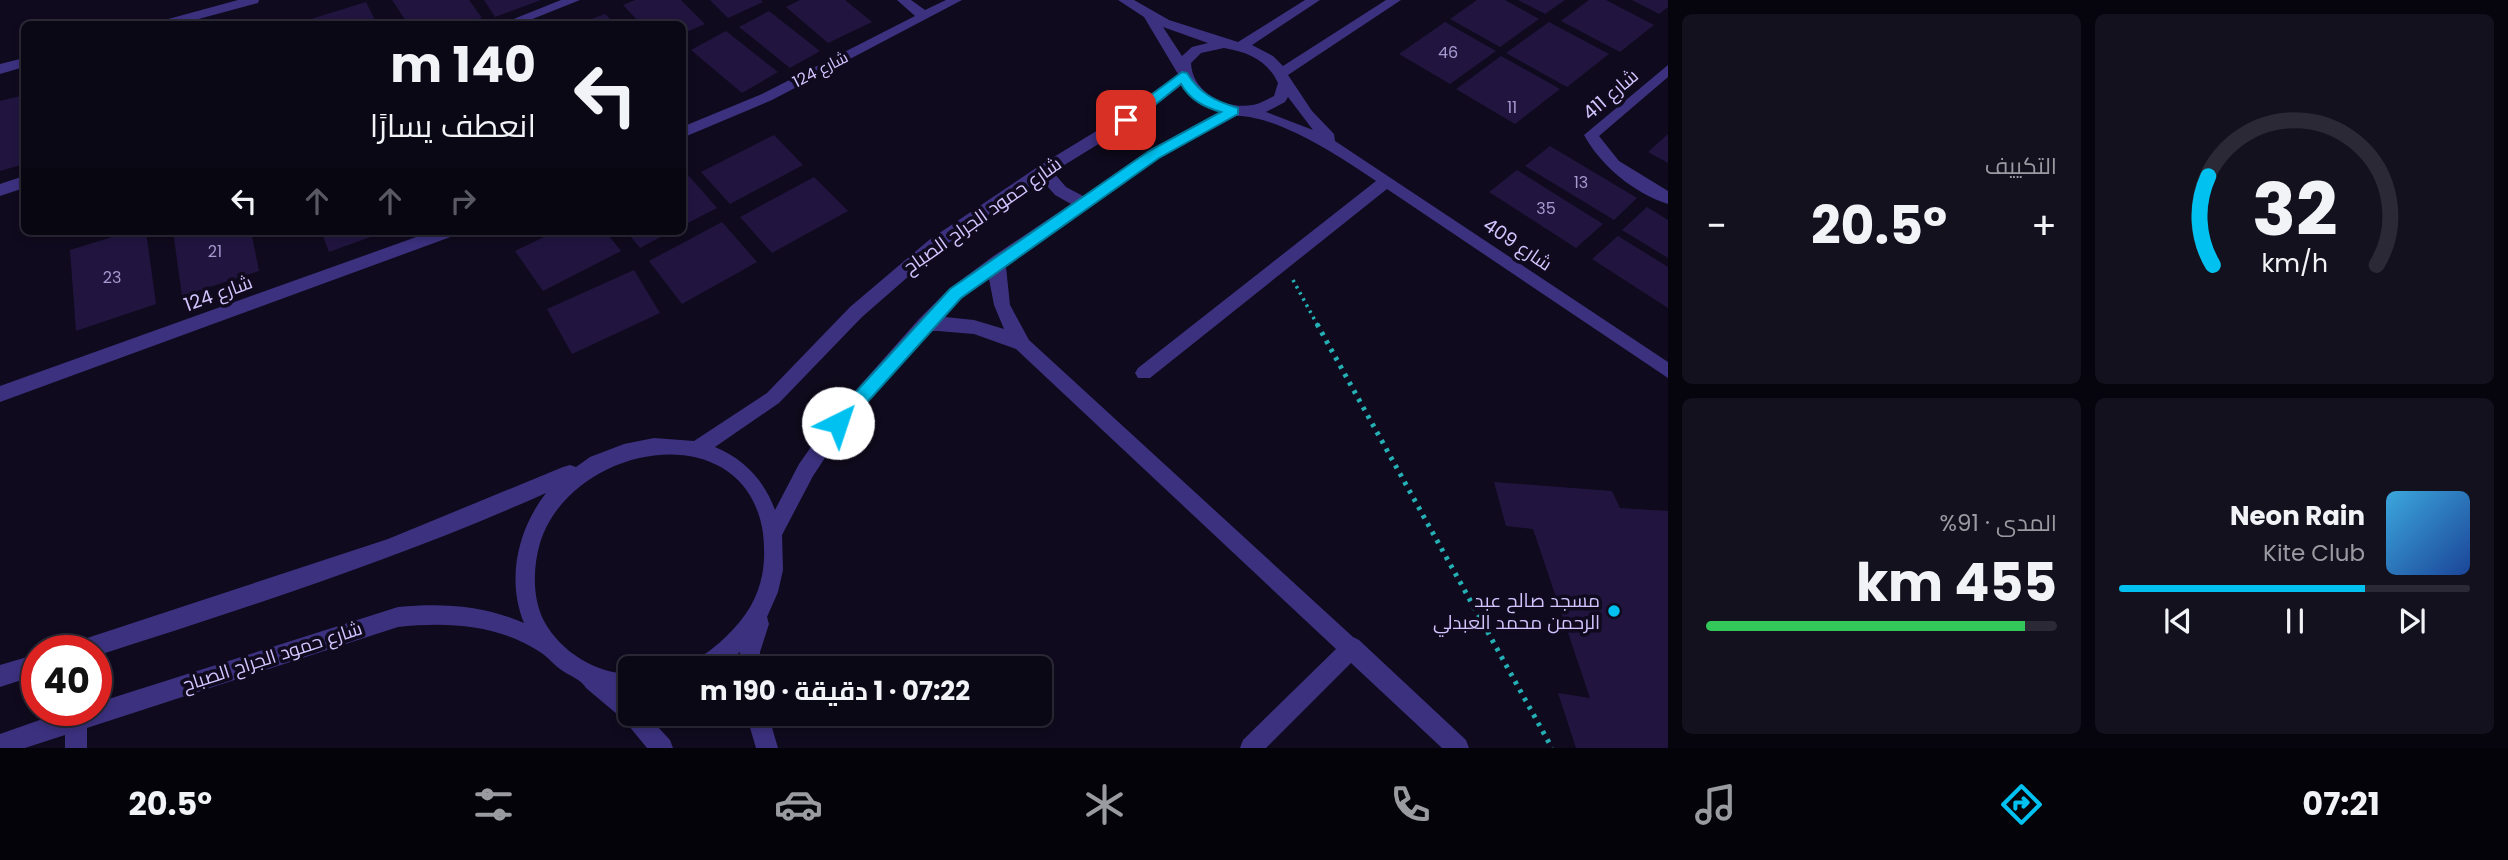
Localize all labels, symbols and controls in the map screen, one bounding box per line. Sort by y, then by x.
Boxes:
text: 140 m [390,31,536,99]
house number: 46 [1438,41,1458,64]
street label: شارع 124 [788,46,852,93]
icon: left [560,49,651,140]
street label: شارع 411 [1577,63,1644,126]
pin [1096,90,1156,150]
house number: 11 [1507,96,1517,119]
icon: arrive [1107,101,1145,139]
text: انعطف يسارًا [370,103,536,148]
street label: شارع حمود الجراح الصباح [898,150,1067,280]
text: التكييف [1985,150,2057,182]
text: 32 [2252,159,2337,260]
house number: 13 [1574,171,1588,194]
icon: left [225,182,263,220]
icon: ahead [298,182,336,220]
icon: ahead [371,182,409,220]
icon: right [444,182,482,220]
text: 20.5° [1811,189,1947,262]
house number: 35 [1536,197,1556,220]
text: − [1706,199,1727,252]
text: + [2031,199,2057,252]
street label: شارع 409 [1478,211,1557,277]
house number: 21 [208,240,222,263]
text: km/h [2261,246,2328,281]
house number: 23 [103,266,121,289]
street label: شارع 124 [180,269,256,318]
position arrow [801,386,875,460]
text: Neon Rain [2230,498,2365,534]
text: المدى · 91% [1940,507,2057,539]
text: Kite Club [2263,537,2365,569]
text: 455 km [1856,546,2057,619]
place label: مسجد صالح عبد الرحمن محمد العبدلي [1433,587,1600,637]
icon: previous [2159,602,2197,640]
icon: pause [2276,602,2314,640]
icon: next [2393,602,2431,640]
marker: مسجد صالح عبد الرحمن محمد العبدلي [1606,603,1622,619]
street label: شارع حمود الجراح الصباح [179,615,366,698]
speed limit sign: 40 [21,635,112,726]
text: 07:22 · 1 دقيقة · 190 m [700,673,970,709]
icon: filters [469,780,518,829]
icon: car [774,780,823,829]
icon: climate [1080,780,1129,829]
icon: phone [1386,780,1435,829]
icon: music [1691,780,1740,829]
icon: directions [1997,780,2046,829]
text: 20.5° [128,781,212,826]
text: 07:21 [2302,781,2380,826]

